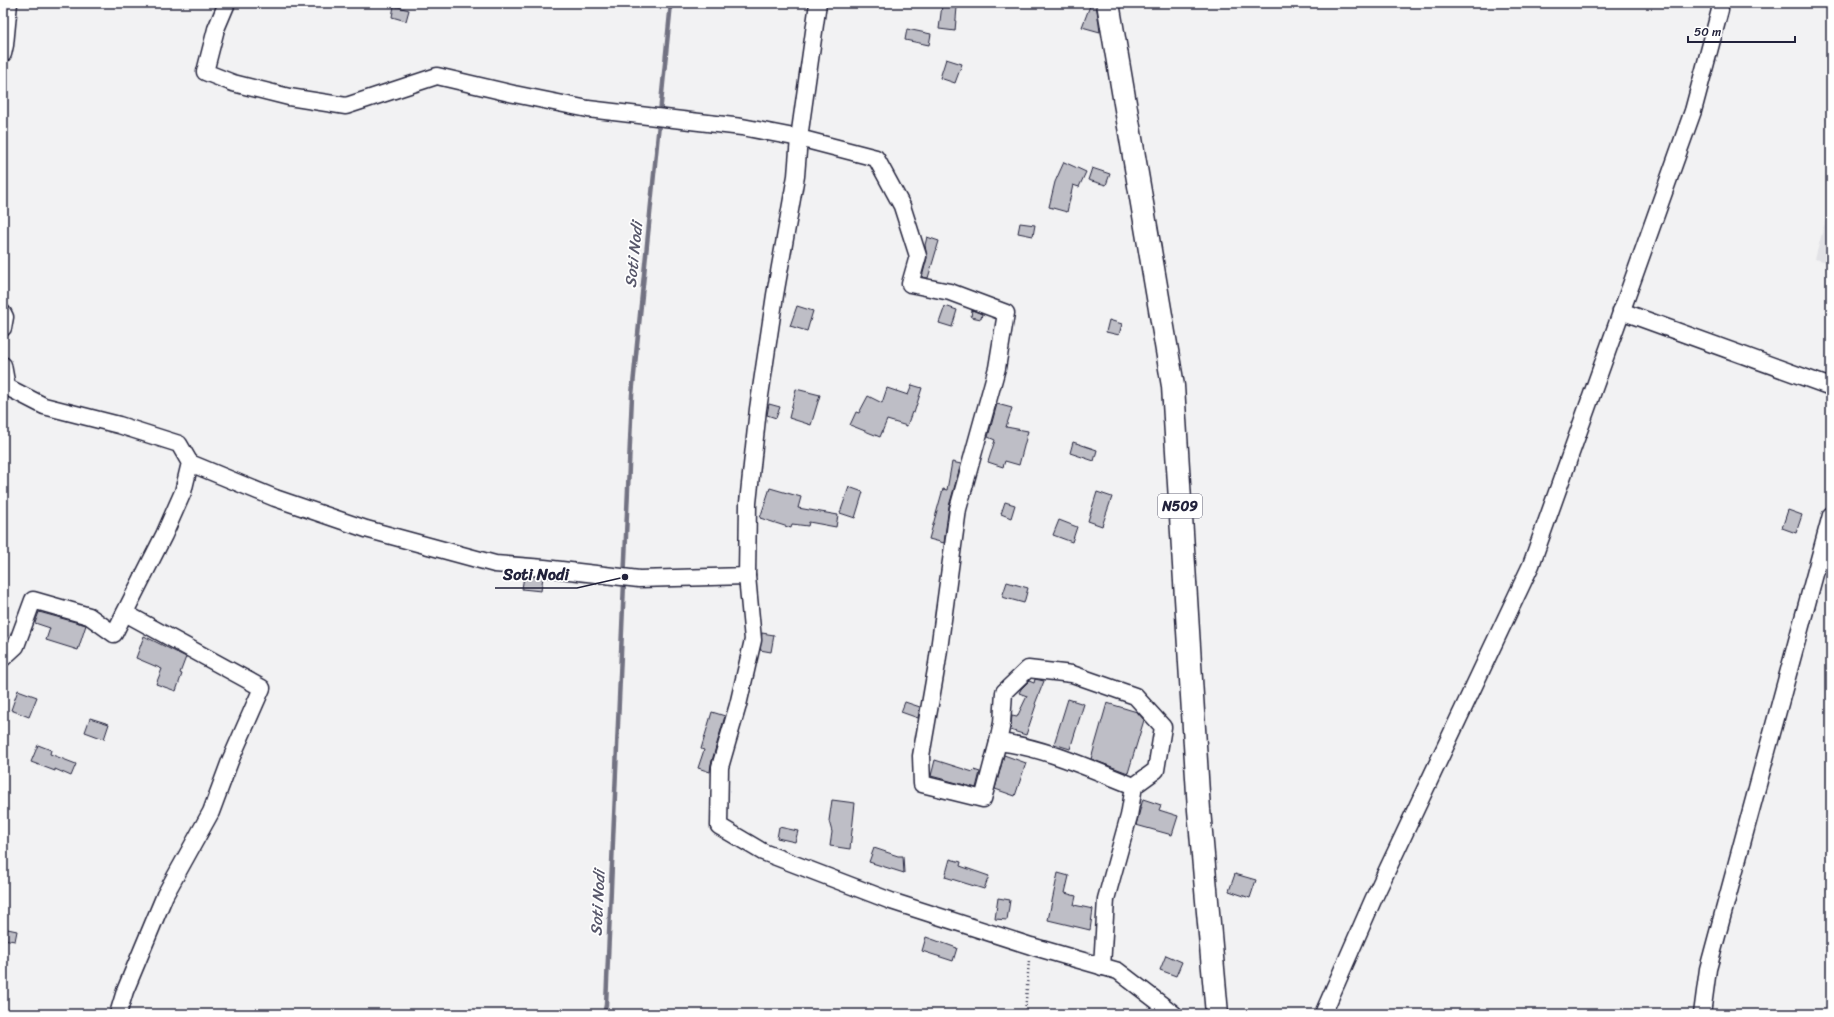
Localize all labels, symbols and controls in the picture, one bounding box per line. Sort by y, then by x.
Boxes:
scale bar [1688,18,1795,44]
text: 50 m [1694,21,1721,43]
water label: Soti Nodi [616,217,652,289]
road number: N509 [1158,494,1202,518]
callout: Soti Nodi [495,560,577,588]
text: Soti Nodi [502,560,570,589]
water label: Soti Nodi [581,866,614,937]

